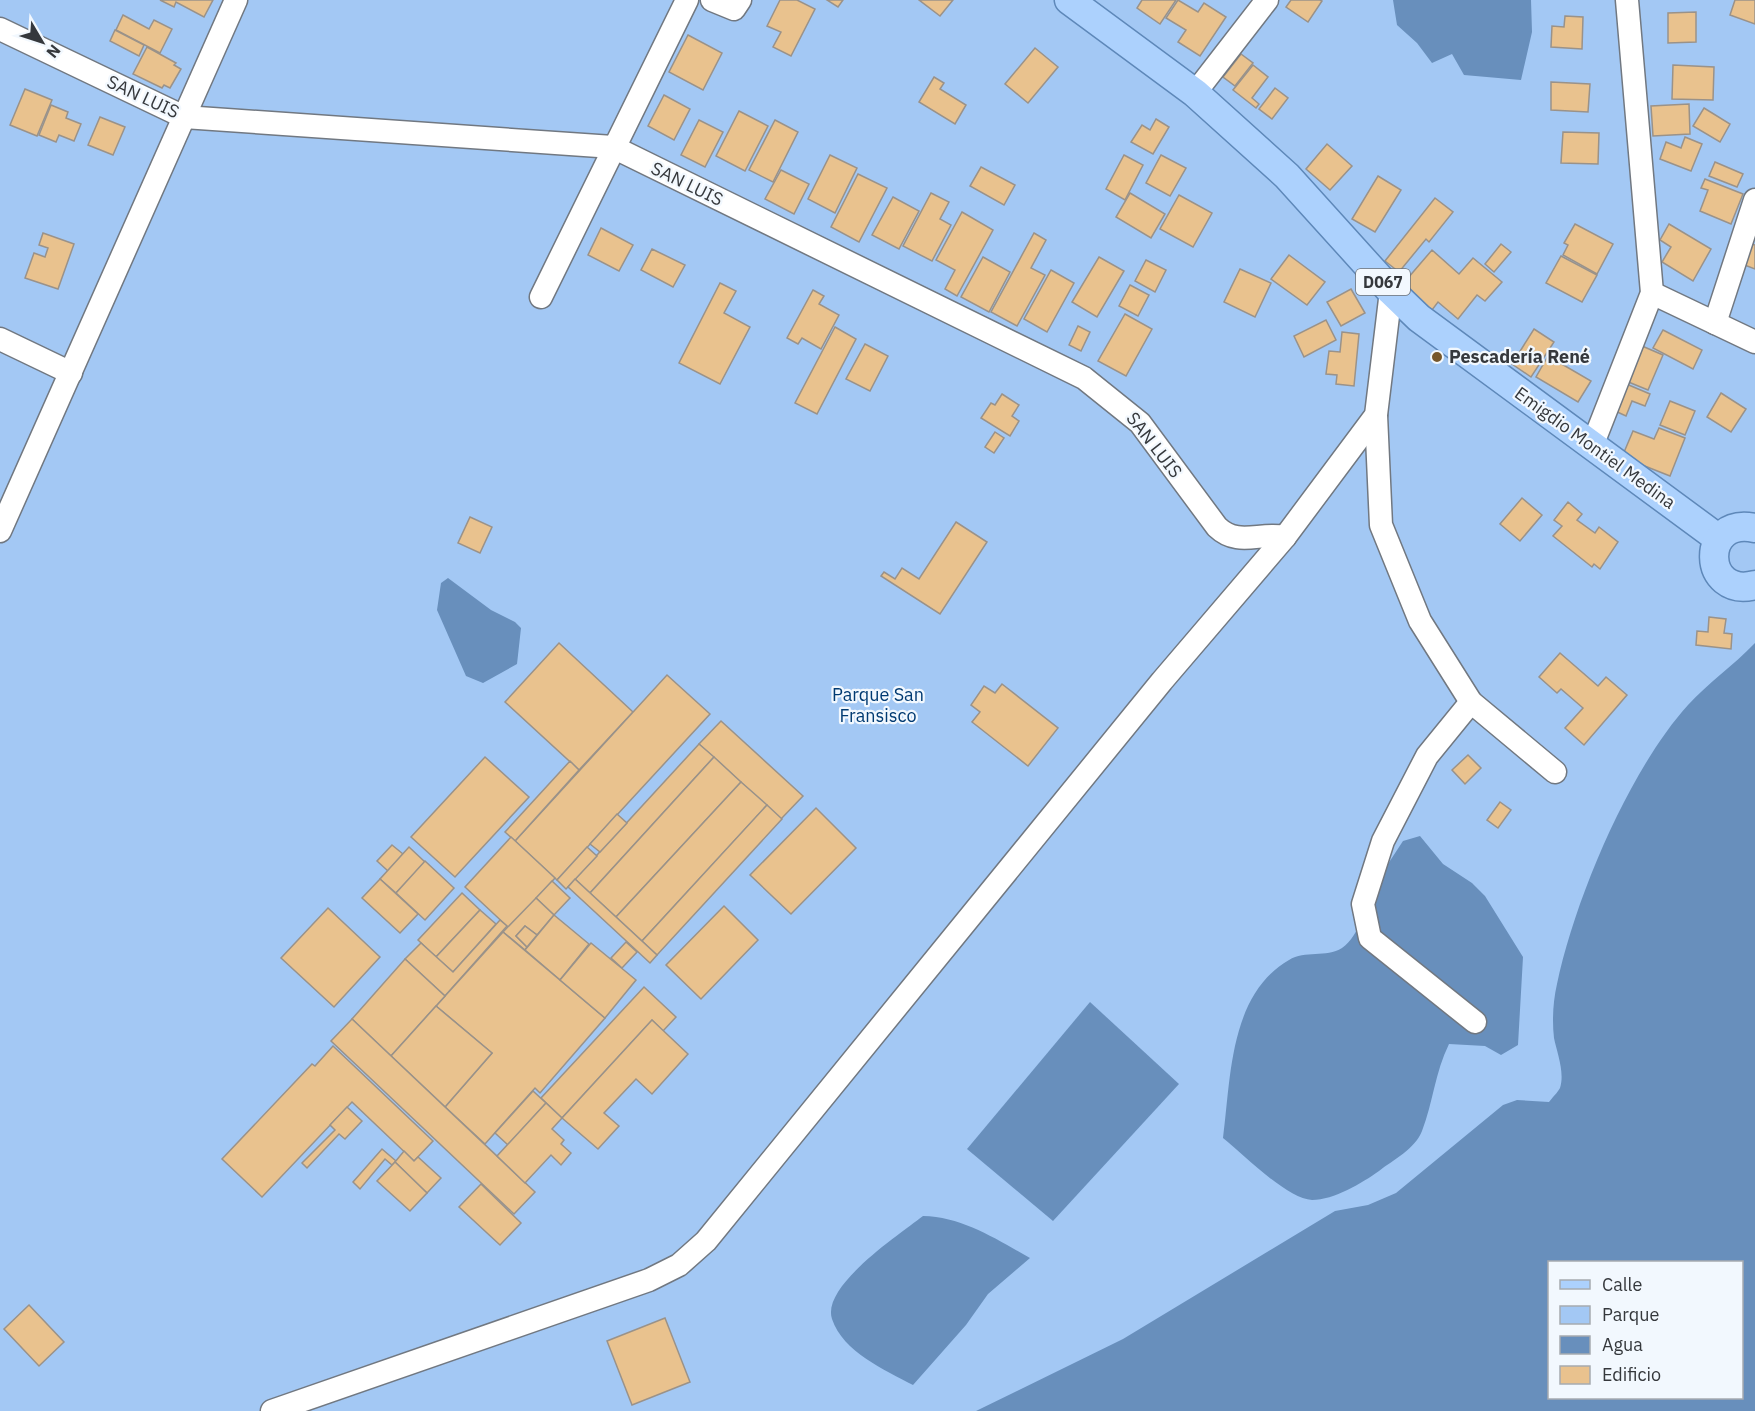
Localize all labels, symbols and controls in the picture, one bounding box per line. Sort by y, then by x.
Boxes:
north arrow [12,12,72,72]
text: N [42,41,65,62]
street label: SAN LUIS [103,70,183,123]
street label: SAN LUIS [647,156,727,211]
road number: D067 [1356,269,1410,295]
place label: Pescadería René [1449,345,1590,368]
marker: Pescadería René [1430,350,1444,364]
street label: Emigdio Montiel Medina [1510,381,1681,514]
street label: SAN LUIS [1122,407,1187,482]
park label: Parque San Fransisco [832,683,924,727]
legend [1548,1261,1743,1399]
text: Calle [1602,1273,1642,1296]
text: Parque [1602,1303,1660,1326]
text: Agua [1602,1333,1643,1356]
text: Edificio [1602,1363,1661,1386]

